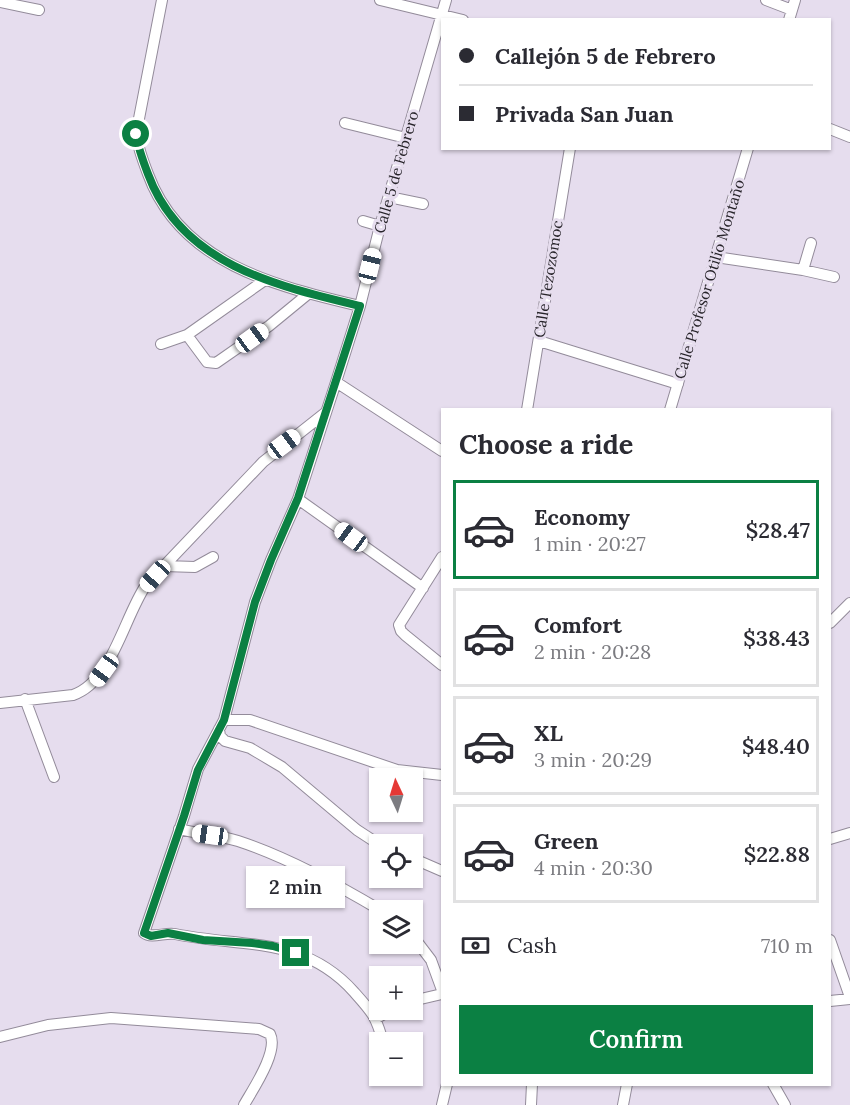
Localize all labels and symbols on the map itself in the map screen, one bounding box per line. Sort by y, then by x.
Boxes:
street label: Calle 5 de Febrero [369,109,423,235]
route start [122,120,149,147]
street label: Calle Profesor Otilio Montaño [670,177,749,381]
street label: Calle Tezozomoc [529,219,567,339]
car [357,246,383,286]
car [232,320,272,356]
car [264,426,304,462]
car [331,519,371,555]
car [136,557,174,595]
car [86,650,122,690]
north arrow [369,768,423,822]
car [191,824,229,846]
callout: 2 min [246,866,346,908]
route end [282,939,309,966]

